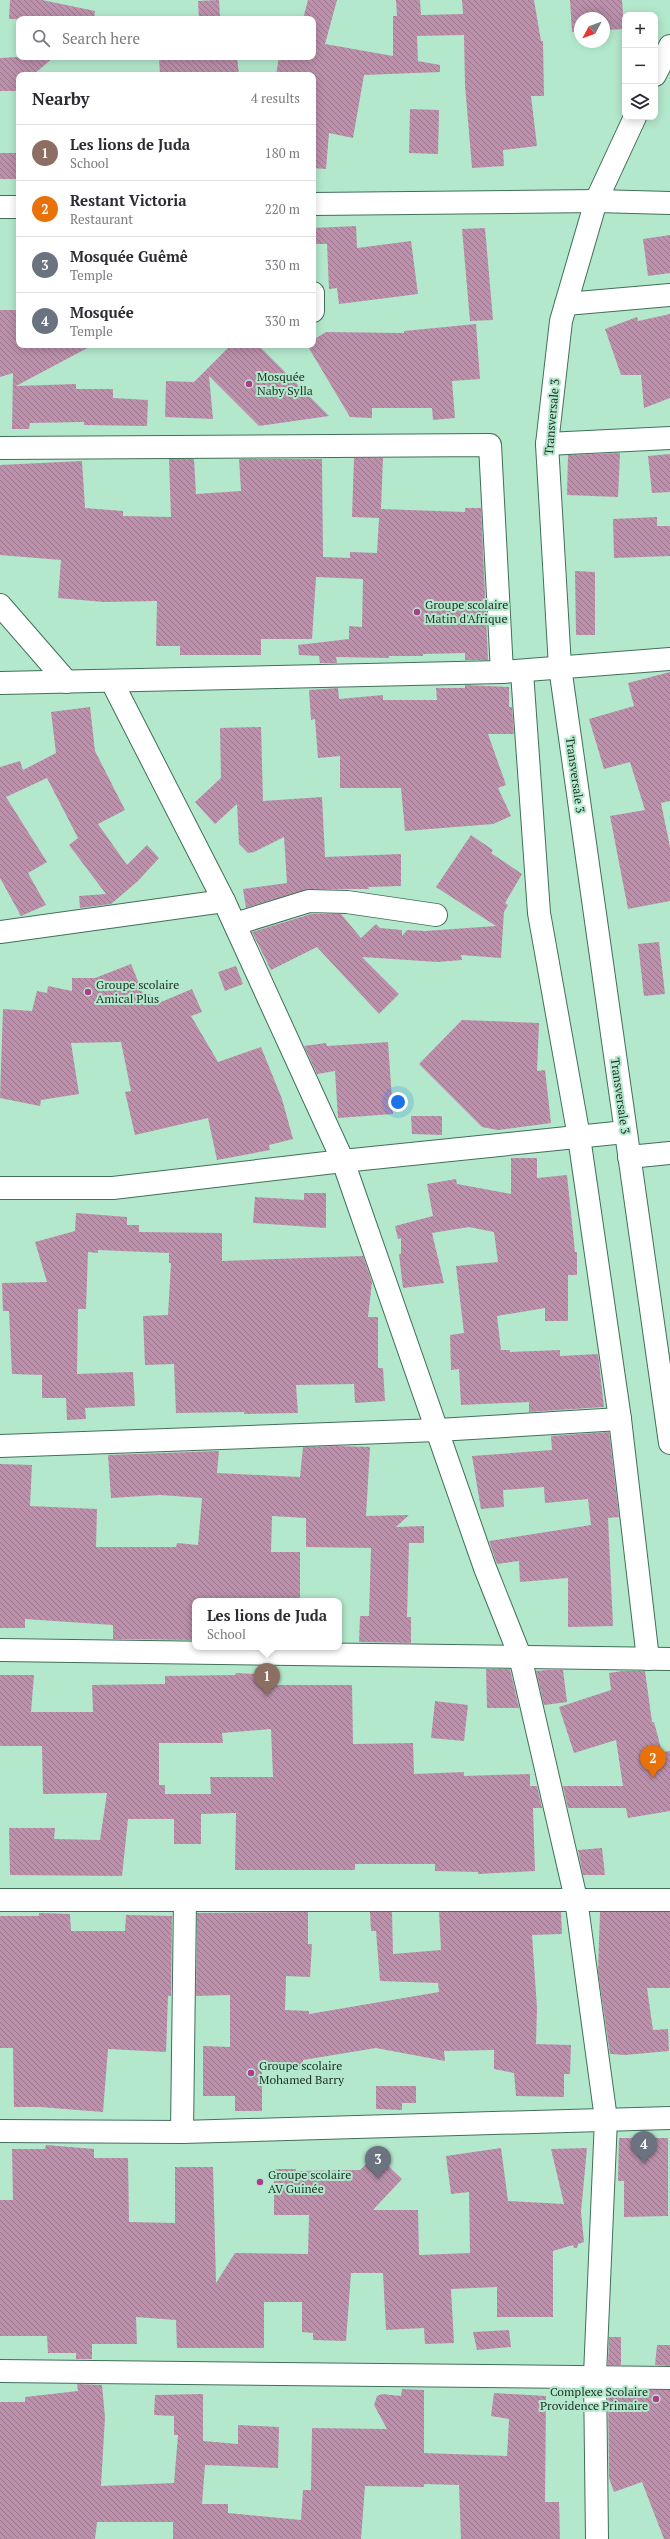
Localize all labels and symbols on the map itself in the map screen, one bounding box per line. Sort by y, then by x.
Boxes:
north arrow [574,12,610,48]
place label: Mosquée Naby Sylla [257,369,313,398]
street label: Transversale 3 [541,378,562,456]
marker: Mosquée Naby Sylla [244,379,254,389]
place label: Groupe scolaire Matin d'Afrique [425,597,508,626]
marker: Groupe scolaire Matin d'Afrique [412,607,422,617]
street label: Transversale 3 [563,736,588,814]
place label: Groupe scolaire Amical Plus [96,977,179,1006]
marker: Groupe scolaire Amical Plus [83,987,93,997]
street label: Transversale 3 [608,1057,633,1135]
your location [388,1092,408,1112]
pin: 1 [254,1663,280,1696]
pin: 2 [640,1745,666,1778]
place label: Groupe scolaire Mohamed Barry [259,2058,345,2087]
marker: Groupe scolaire Mohamed Barry [246,2068,256,2078]
pin: 4 [631,2131,657,2164]
pin: 3 [365,2146,391,2179]
place label: Groupe scolaire AV Guinée [268,2167,351,2196]
marker: Groupe scolaire AV Guinée [255,2177,265,2187]
place label: Complexe Scolaire Providence Primaire [540,2384,648,2413]
marker: Complexe Scolaire Providence Primaire [651,2394,661,2404]

